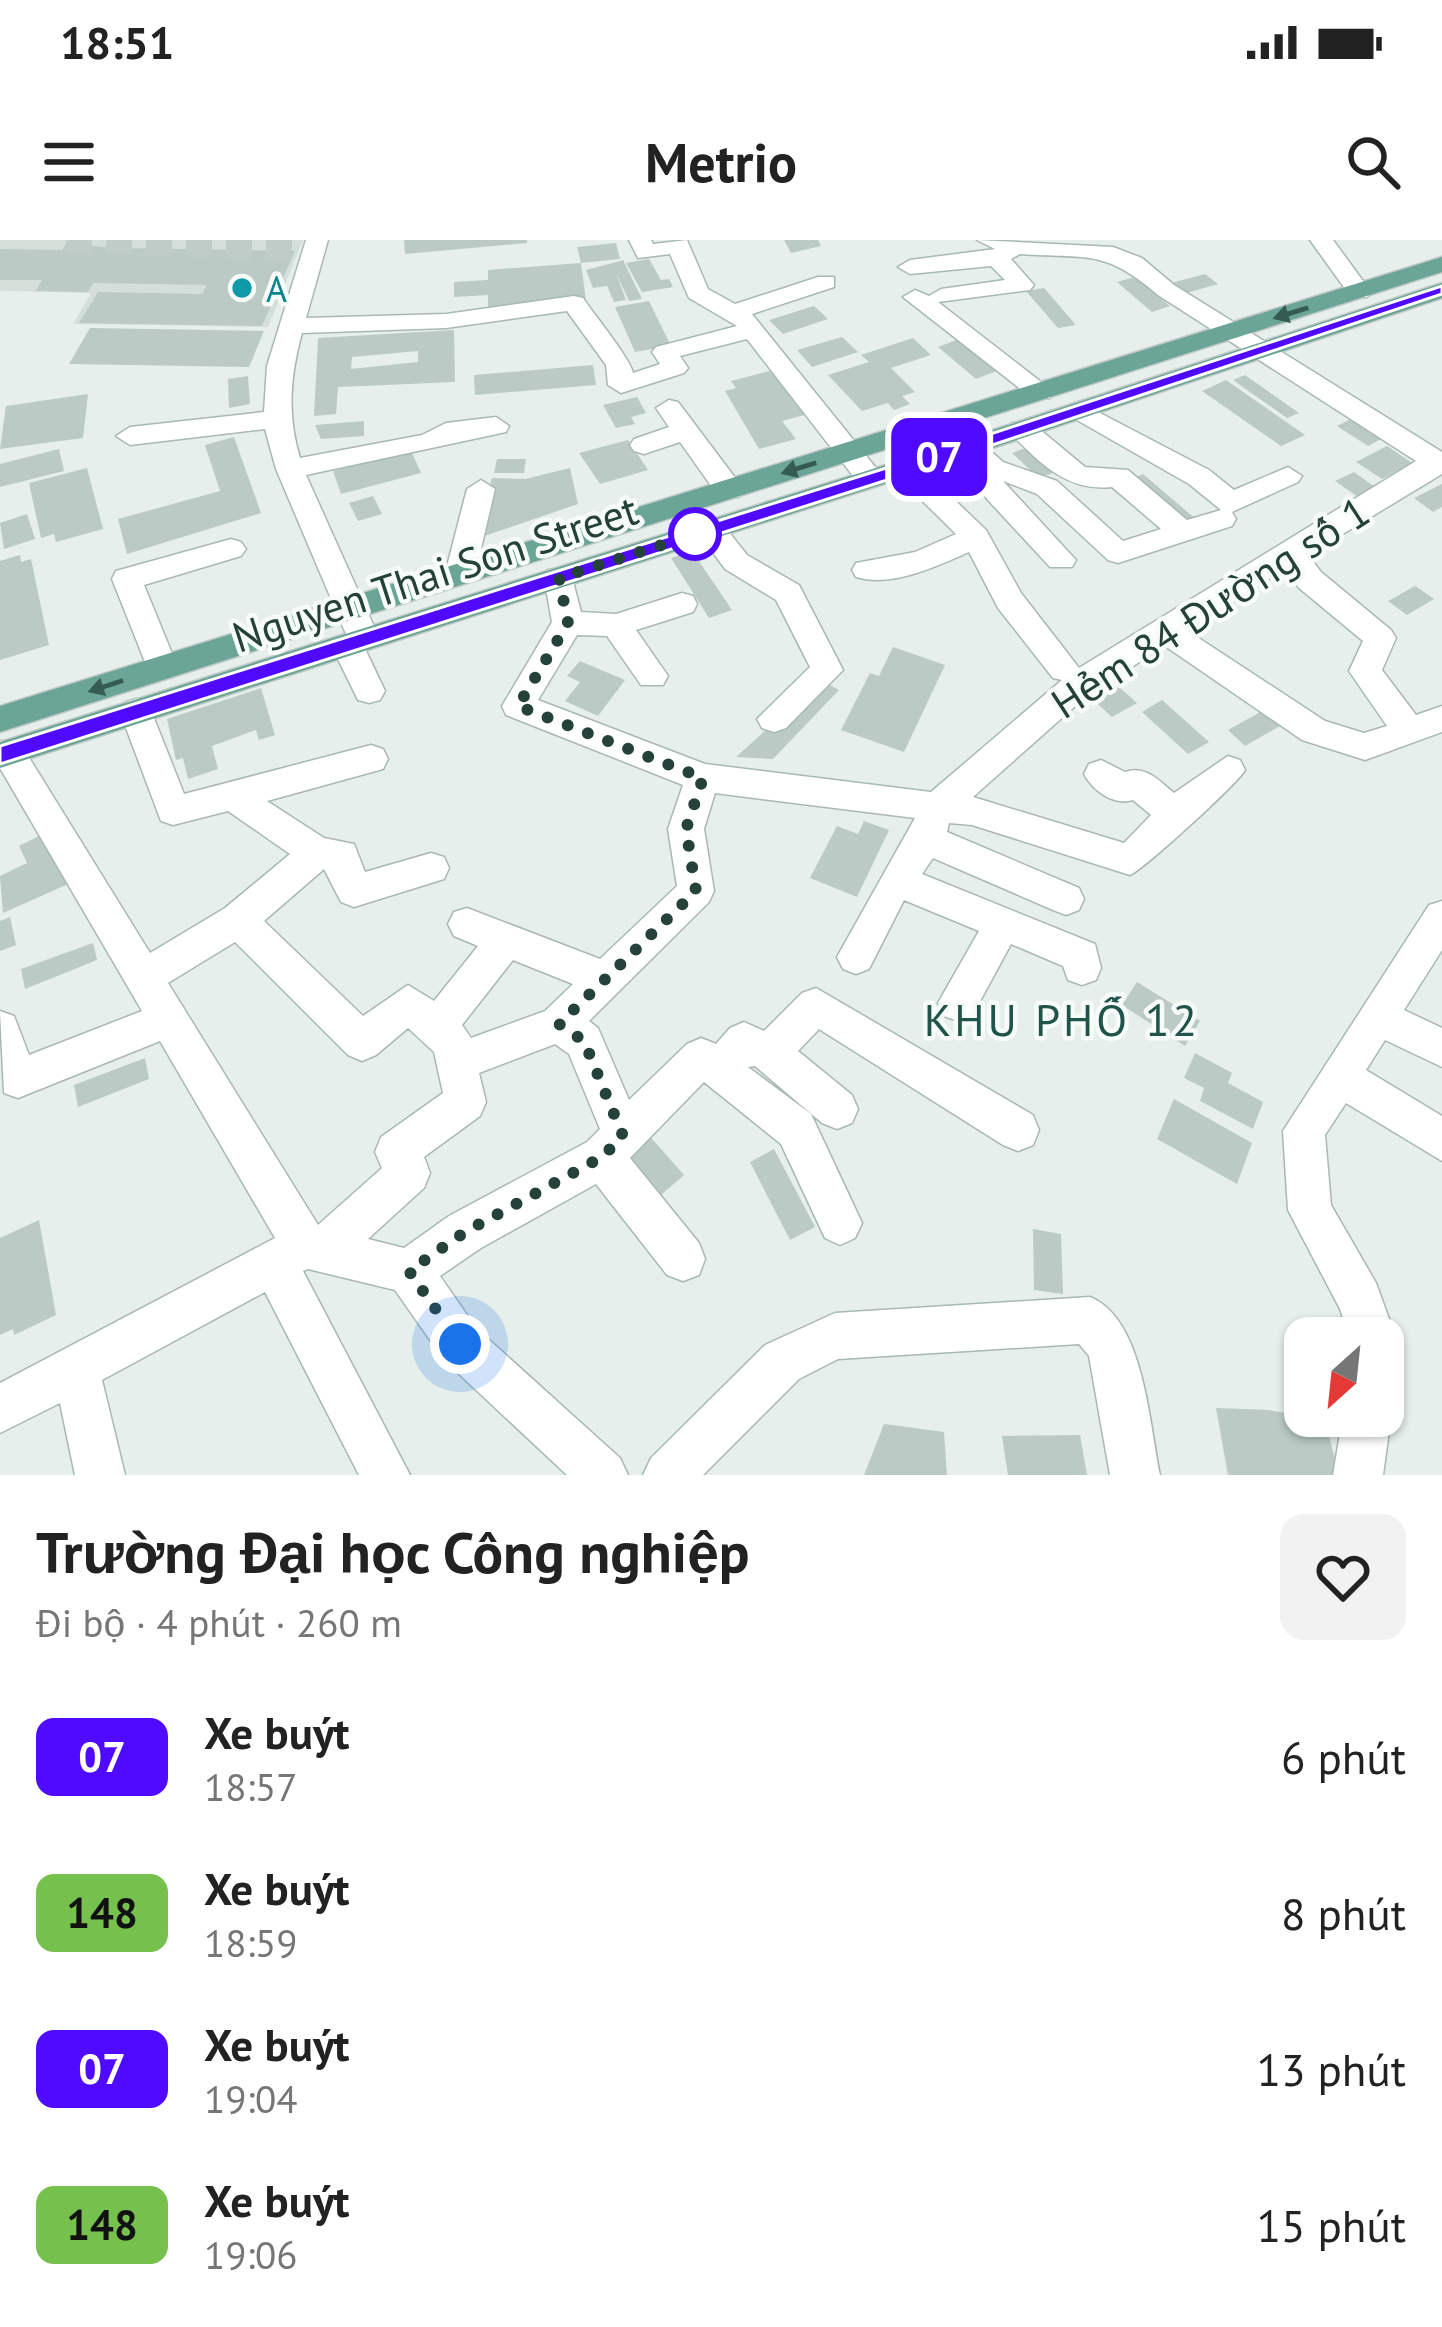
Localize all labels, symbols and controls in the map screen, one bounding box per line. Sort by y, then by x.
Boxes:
text: 18:51 [60,13,174,71]
text: Metrio [645,127,797,197]
icon: menu [36,129,102,195]
icon: search [1340,129,1406,195]
place label: A [266,265,287,312]
marker: A [229,275,255,301]
one-way arrow [1272,305,1309,323]
line badge: 07 [885,418,993,496]
text: 07 [915,429,963,484]
one-way arrow [780,460,817,479]
street label: Nguyen Thai Son Street [226,482,644,664]
street label: Hẻm 84 Đường số 1 [1041,484,1379,730]
unlabelled marker [670,509,720,559]
one-way arrow [87,678,124,696]
district label: KHU PHỐ 12 [924,990,1200,1048]
your location [430,1314,490,1374]
north arrow [1284,1317,1404,1437]
map controls [1284,1317,1404,1437]
button: heart [1280,1514,1406,1640]
text: Trường Đại học Công nghiệp [36,1515,750,1589]
text: Đi bộ · 4 phút · 260 m [36,1597,402,1648]
text: Xe buýt [204,1703,349,1761]
text: 6 phút [1281,1728,1406,1786]
text: 07 [78,1729,126,1784]
text: 18:57 [204,1761,298,1812]
text: Xe buýt [204,1859,349,1917]
text: 8 phút [1281,1884,1406,1942]
text: 148 [66,1885,138,1940]
text: 18:59 [204,1917,298,1968]
text: Xe buýt [204,2015,349,2073]
text: 13 phút [1256,2040,1406,2098]
text: 07 [78,2041,126,2096]
text: 19:04 [204,2073,298,2124]
text: Xe buýt [204,2171,349,2229]
text: 15 phút [1256,2196,1406,2254]
text: 148 [66,2197,138,2252]
text: 19:06 [204,2229,298,2280]

